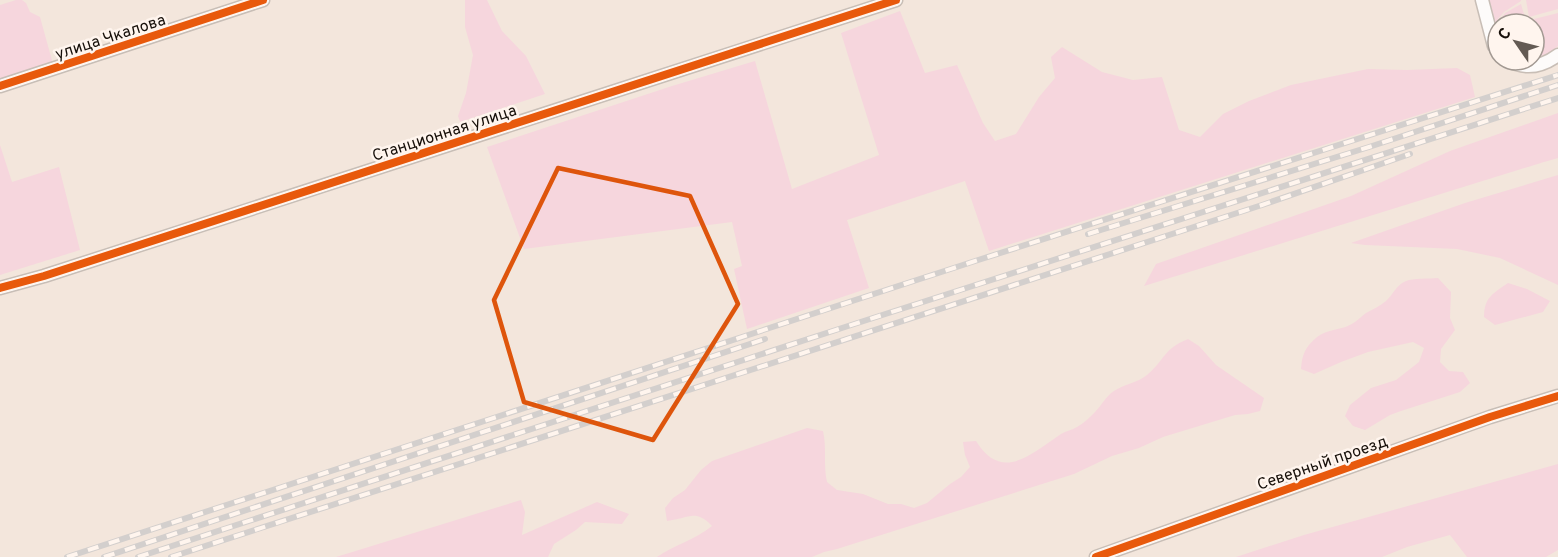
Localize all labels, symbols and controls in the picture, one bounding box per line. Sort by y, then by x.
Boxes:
street label: улица Чкалова [53,11,168,65]
north arrow [1486,12,1546,72]
text: С [1494,25,1516,44]
street label: Станционная улица [370,101,519,167]
street label: Северный проезд [1255,432,1391,496]

